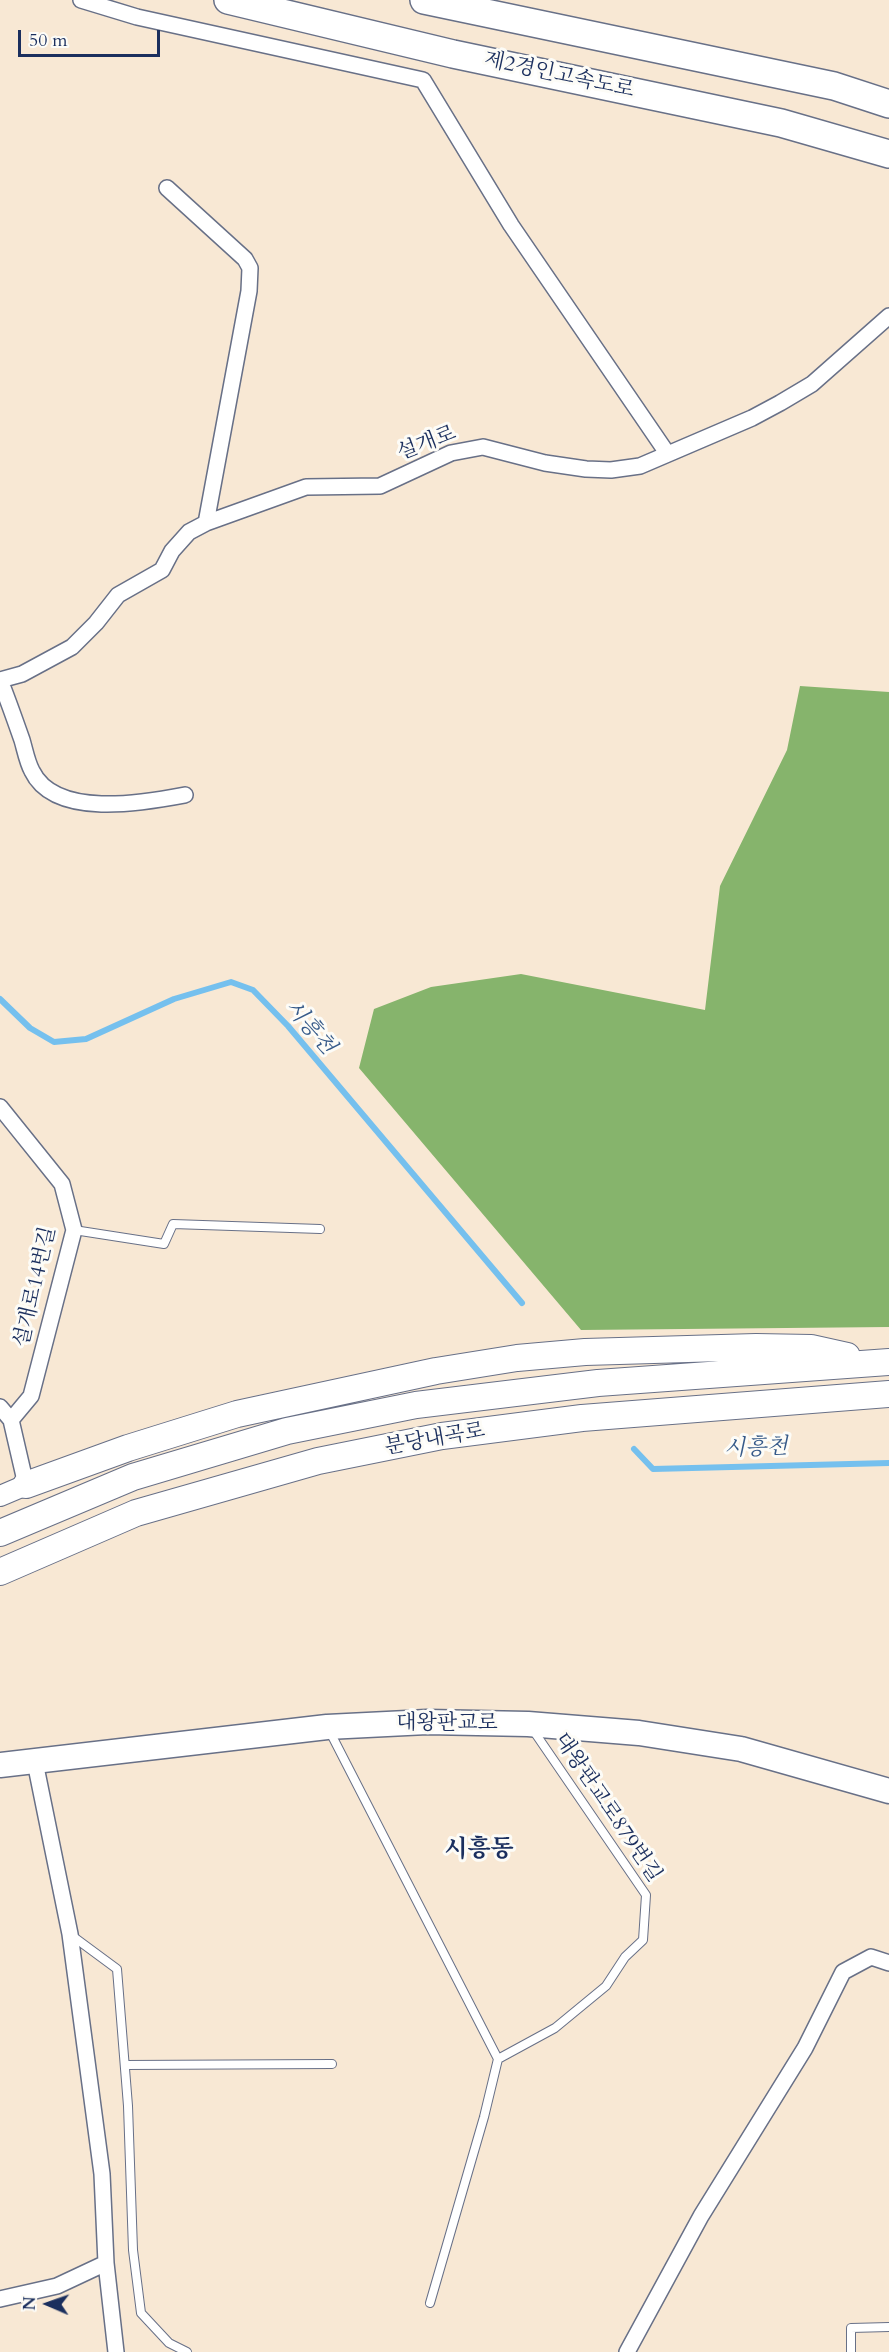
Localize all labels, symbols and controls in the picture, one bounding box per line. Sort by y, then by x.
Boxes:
scale bar [21,18,164,56]
text: 50 m [29,28,68,53]
street label: 제2경인고속도로 [482,48,636,104]
street label: 설개로 [394,421,460,467]
water label: 시흥천 [278,995,340,1061]
street label: 설개로14번길 [10,1224,62,1350]
street label: 분당내곡로 [383,1419,487,1461]
water label: 시흥천 [724,1435,788,1463]
street label: 대왕판교로 [396,1711,498,1737]
street label: 대왕판교로879번길 [548,1729,666,1887]
district label: 시흥동 [444,1836,514,1864]
north arrow [18,2274,78,2334]
text: N [19,2296,41,2311]

